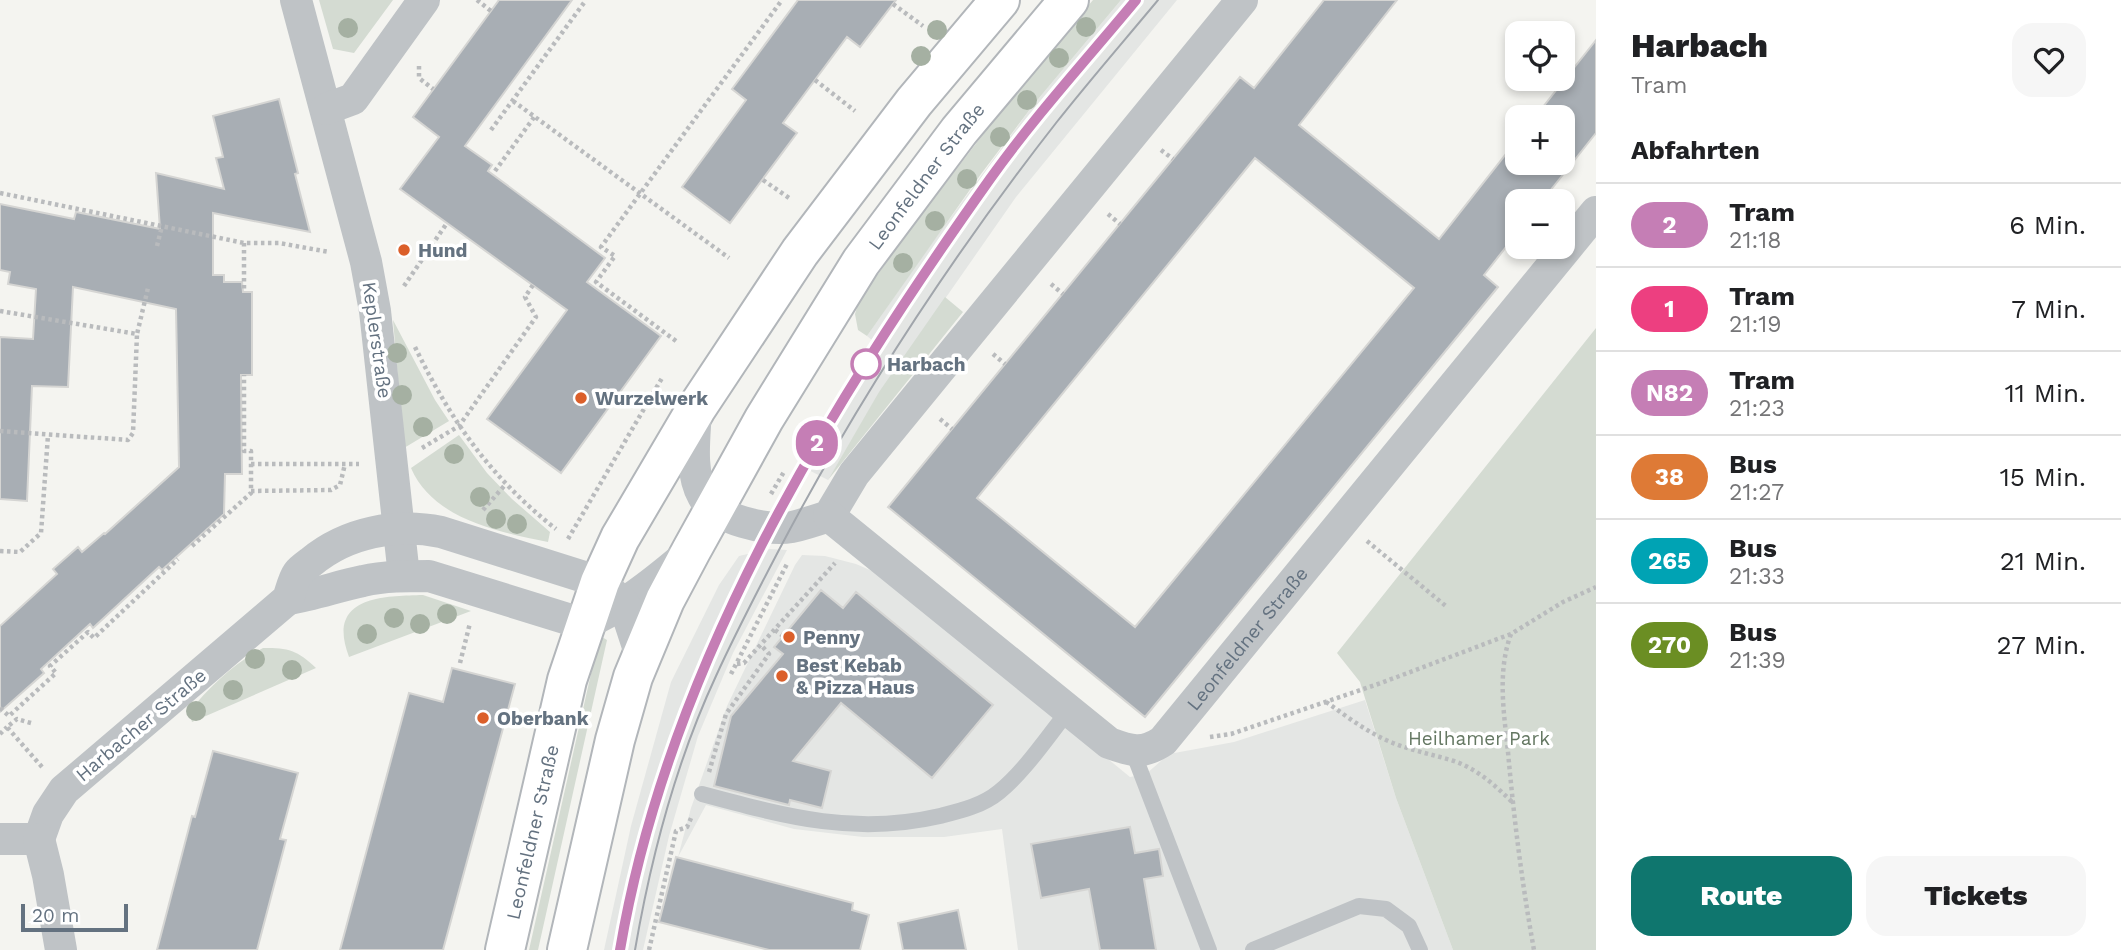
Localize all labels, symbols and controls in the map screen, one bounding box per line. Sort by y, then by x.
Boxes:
map controls [1505,21,1575,259]
button: locate [1505,21,1575,91]
button: heart [2012,23,2086,97]
text: Harbach [1631,26,1768,65]
text: Tram [1631,72,1687,99]
street label: Leonfeldner Straße [863,98,989,254]
button: + [1505,105,1575,175]
text: Abfahrten [1631,135,1760,165]
button: − [1505,189,1575,259]
text: Tram [1729,197,1795,227]
text: 6 Min. [2009,210,2086,240]
text: 2 [1662,211,1677,239]
text: 21:18 [1729,227,1781,254]
place label: Hund [418,239,468,262]
marker: Hund [396,242,412,258]
street label: Keplerstraße [357,280,397,400]
text: Tram [1729,281,1795,311]
text: 7 Min. [2011,294,2086,324]
text: 1 [1664,295,1675,323]
text: 21:19 [1729,311,1781,338]
marker: Harbach [851,349,881,379]
place label: Harbach [887,353,966,376]
text: Tram [1729,365,1795,395]
text: 11 Min. [2005,378,2086,408]
text: N82 [1646,379,1693,407]
place label: Wurzelwerk [595,387,708,410]
marker: Wurzelwerk [573,390,589,406]
text: 21:23 [1729,395,1785,422]
line badge: 2 [794,420,840,466]
text: 2 [810,429,824,457]
text: Bus [1729,449,1777,479]
text: 15 Min. [2000,462,2086,492]
text: 38 [1655,463,1684,491]
text: 21:27 [1729,479,1784,506]
text: Bus [1729,533,1777,563]
text: 21 Min. [2000,546,2086,576]
text: 265 [1648,547,1691,575]
street label: Leonfeldner Straße [1181,562,1312,715]
text: 21:33 [1729,563,1785,590]
text: Bus [1729,617,1777,647]
place label: Penny [803,626,861,649]
marker: Penny [781,629,797,645]
text: 27 Min. [1997,630,2086,660]
text: 270 [1648,631,1691,659]
text: 21:39 [1729,647,1786,674]
place label: Best Kebab & Pizza Haus [796,654,915,699]
street label: Harbacher Straße [71,664,211,786]
marker: Best Kebab & Pizza Haus [774,668,790,684]
place label: Oberbank [497,707,589,730]
marker: Oberbank [475,710,491,726]
park label: Heilhamer Park [1408,727,1550,750]
street label: Leonfeldner Straße [501,742,563,922]
button: Route [1631,856,1852,936]
button: Tickets [1866,856,2086,936]
scale bar [21,901,128,933]
text: 20 m [32,904,79,927]

